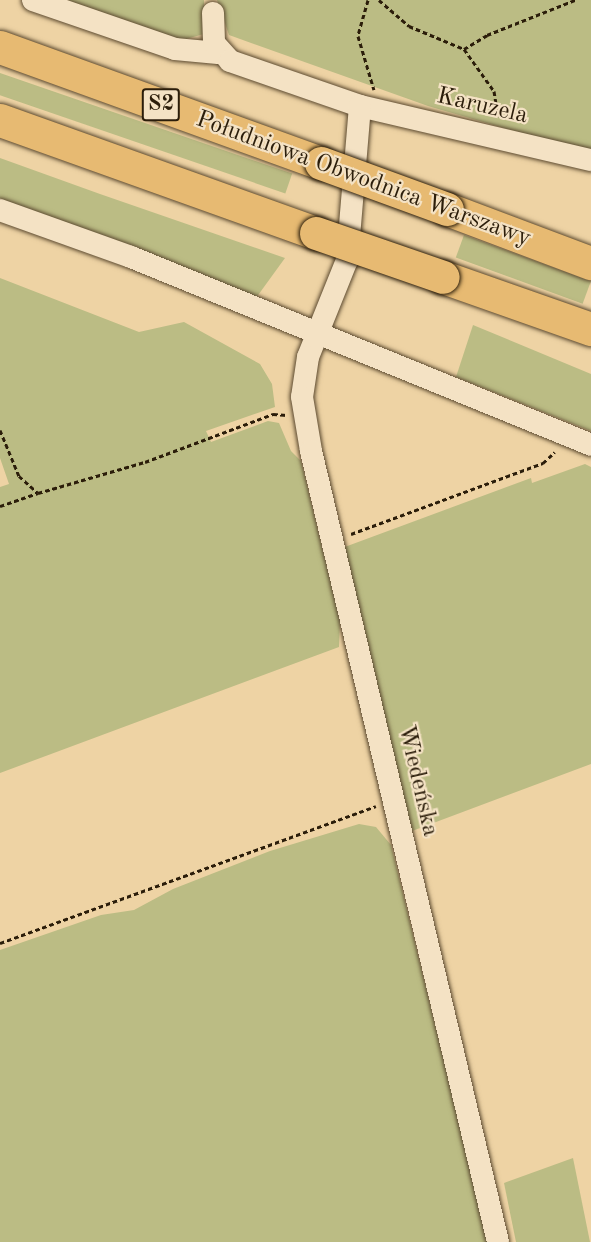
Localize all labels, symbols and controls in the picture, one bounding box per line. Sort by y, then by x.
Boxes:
street label: Karuzela [434,83,530,131]
road number: S2 [142,86,180,124]
street label: Południowa Obwodnica Warszawy [192,106,534,254]
street label: Wiedeńska [390,723,444,839]

